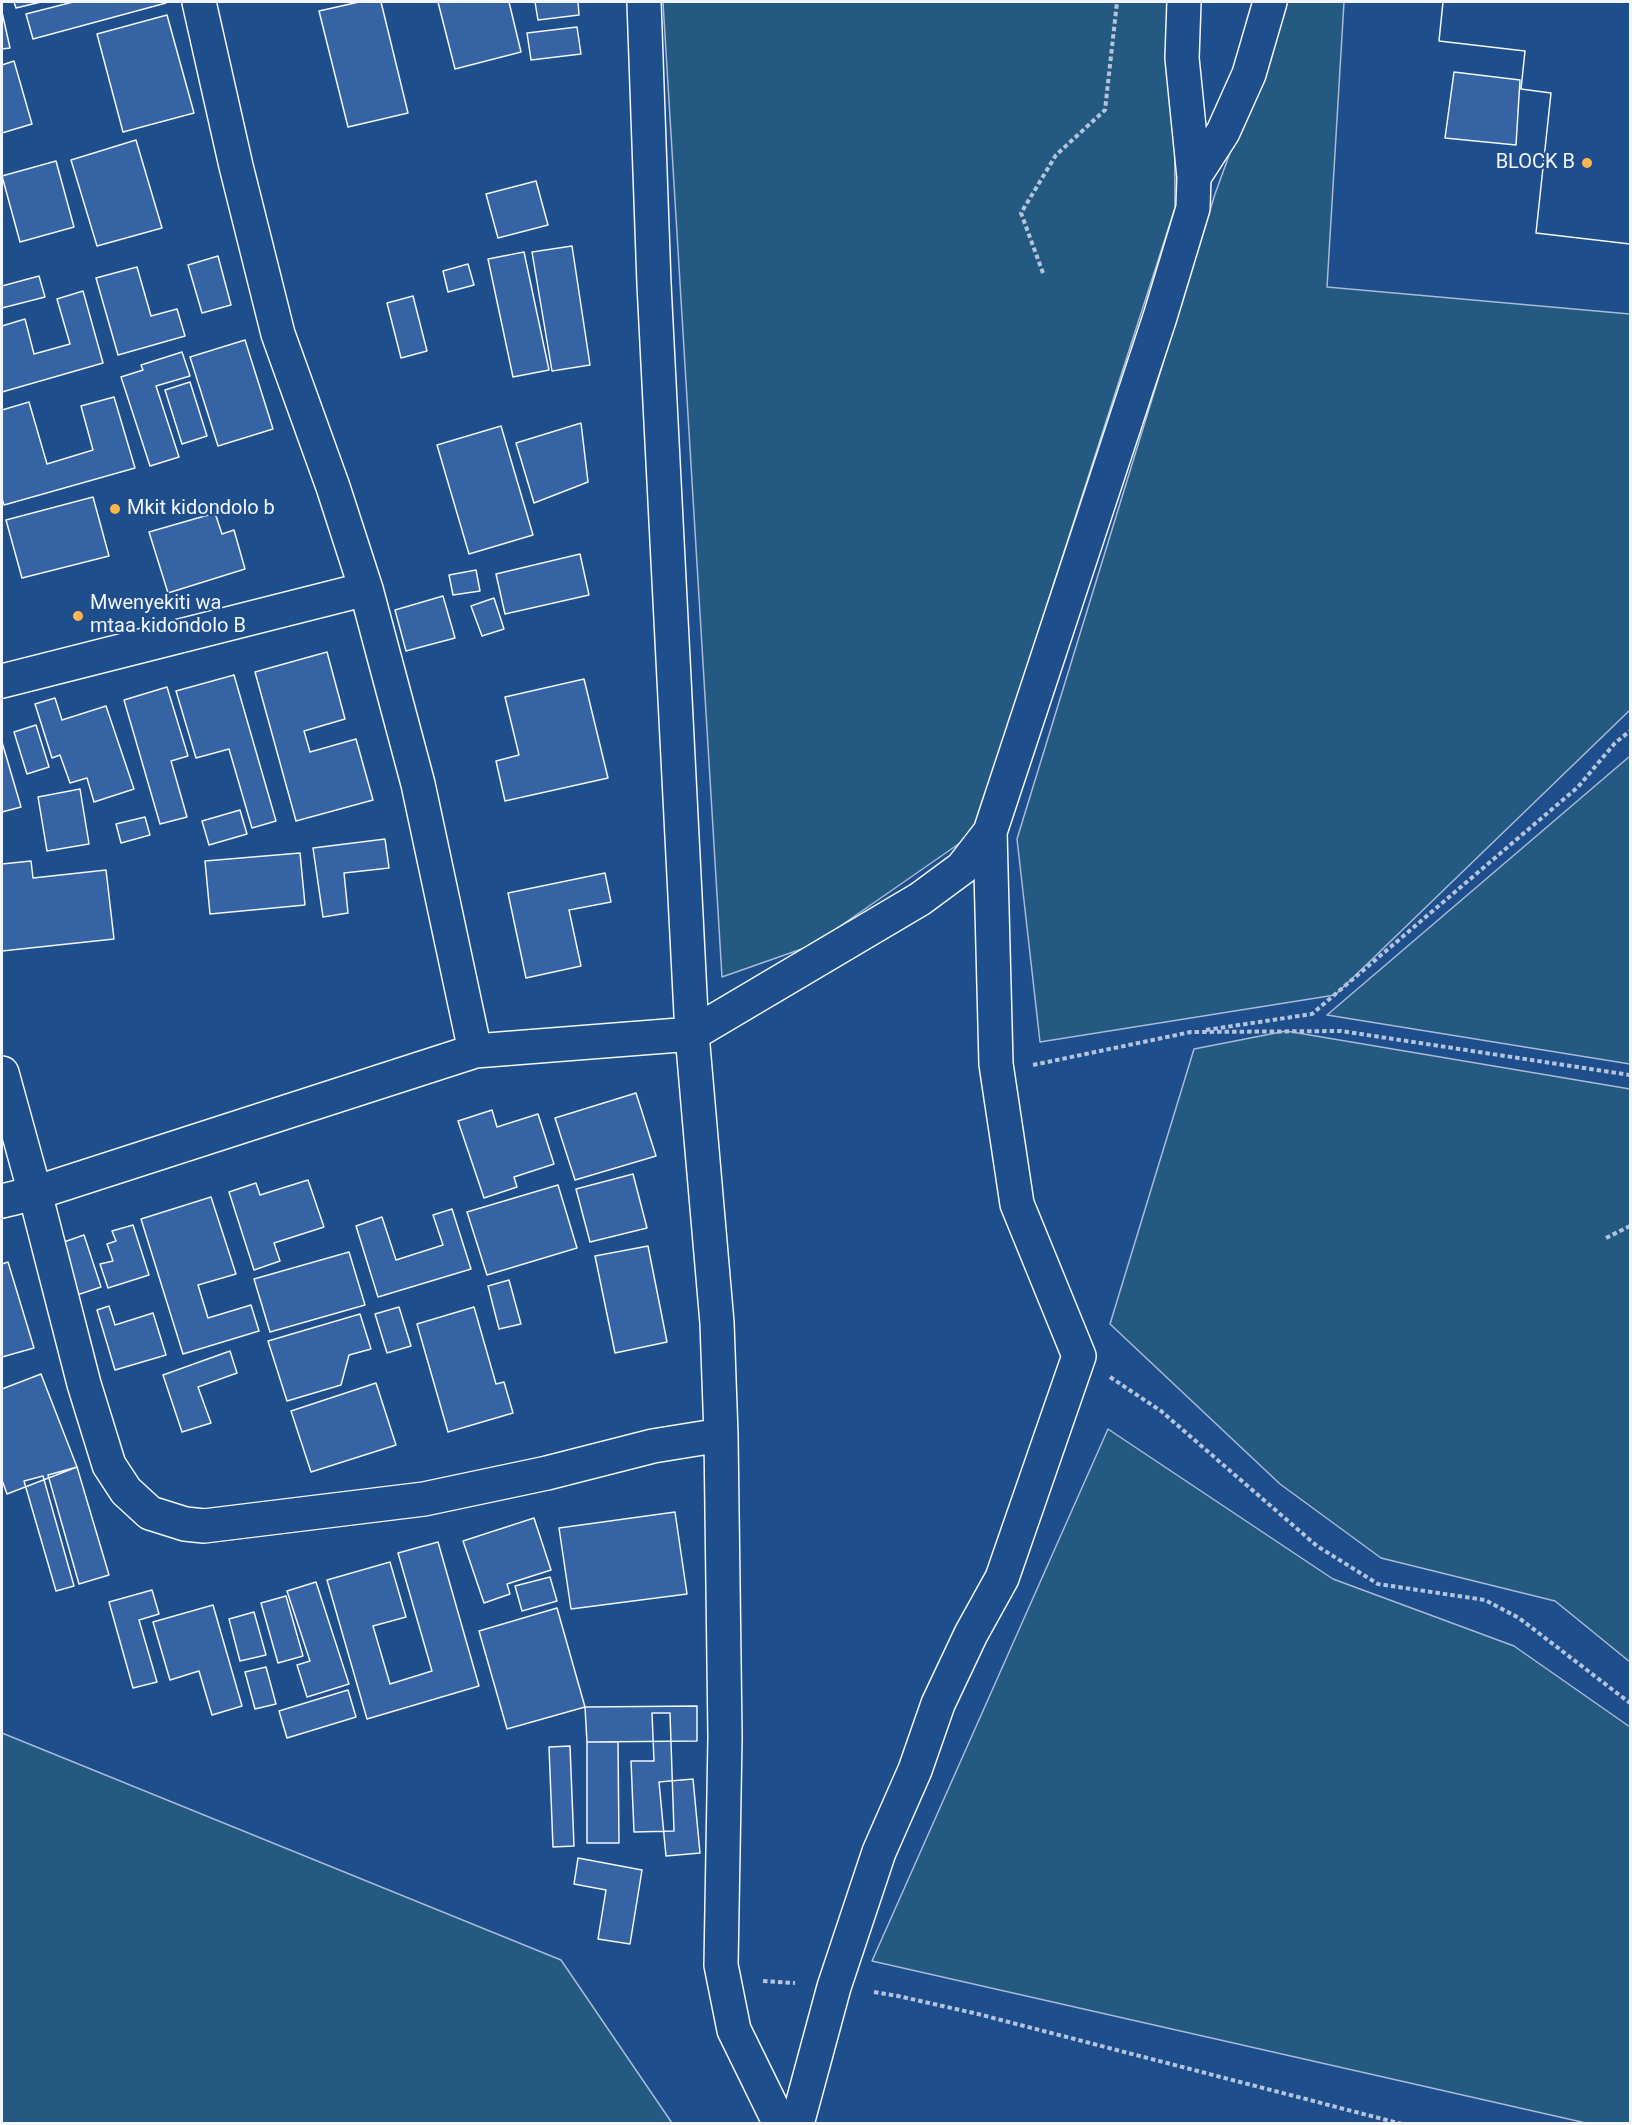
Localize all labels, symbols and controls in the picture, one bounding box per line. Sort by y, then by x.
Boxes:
place label: BLOCK B [1496,151,1575,175]
marker: BLOCK B [1580,156,1594,170]
place label: Mkit kidondolo b [127,497,275,521]
marker: Mkit kidondolo b [108,502,122,516]
place label: Mwenyekiti wa mtaa kidondolo B [90,592,246,639]
marker: Mwenyekiti wa mtaa kidondolo B [71,609,85,623]

